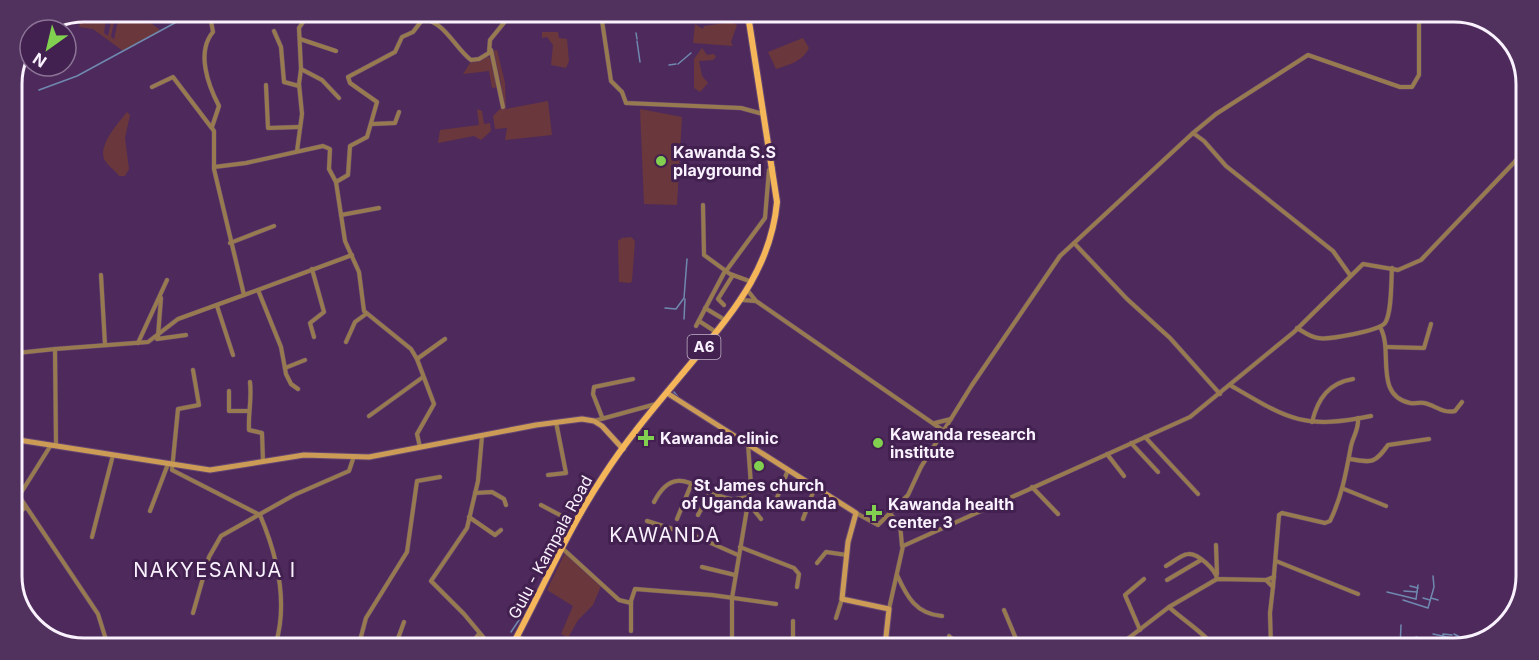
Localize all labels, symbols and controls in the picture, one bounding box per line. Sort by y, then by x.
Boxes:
north arrow [18,18,78,78]
text: N [29,49,50,72]
place label: Kawanda S.S playground [673,142,776,180]
marker: Kawanda S.S playground [654,154,668,168]
road number: A6 [688,335,720,359]
place label: Kawanda research institute [890,424,1036,462]
place label: Kawanda clinic [660,428,779,448]
marker: Kawanda clinic [637,429,655,447]
marker: Kawanda research institute [871,436,885,450]
marker: St James church of Uganda kawanda [752,459,766,473]
street label: Gulu - Kampala Road [504,472,596,622]
place label: St James church of Uganda kawanda [682,475,836,513]
place label: Kawanda health center 3 [888,494,1014,532]
marker: Kawanda health center 3 [865,504,883,522]
district label: KAWANDA [609,523,721,547]
district label: NAKYESANJA I [133,558,297,582]

